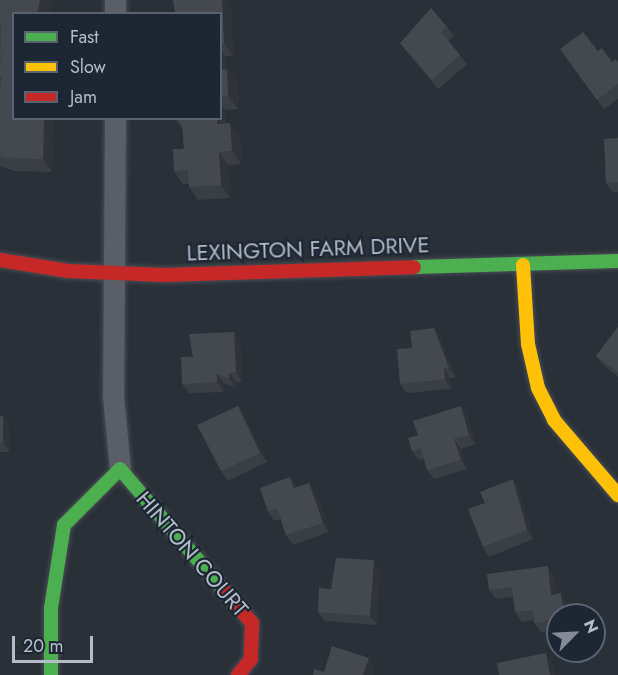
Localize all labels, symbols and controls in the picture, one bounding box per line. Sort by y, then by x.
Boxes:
legend [12,12,222,120]
text: Fast [70,24,99,50]
text: Slow [70,54,106,80]
text: Jam [70,84,97,110]
street label: LEXINGTON FARM DRIVE [186,232,430,266]
street label: HINTON COURT [131,486,253,622]
north arrow [546,603,606,663]
text: N [578,616,604,637]
scale bar [15,624,96,662]
text: 20 m [23,633,63,659]

